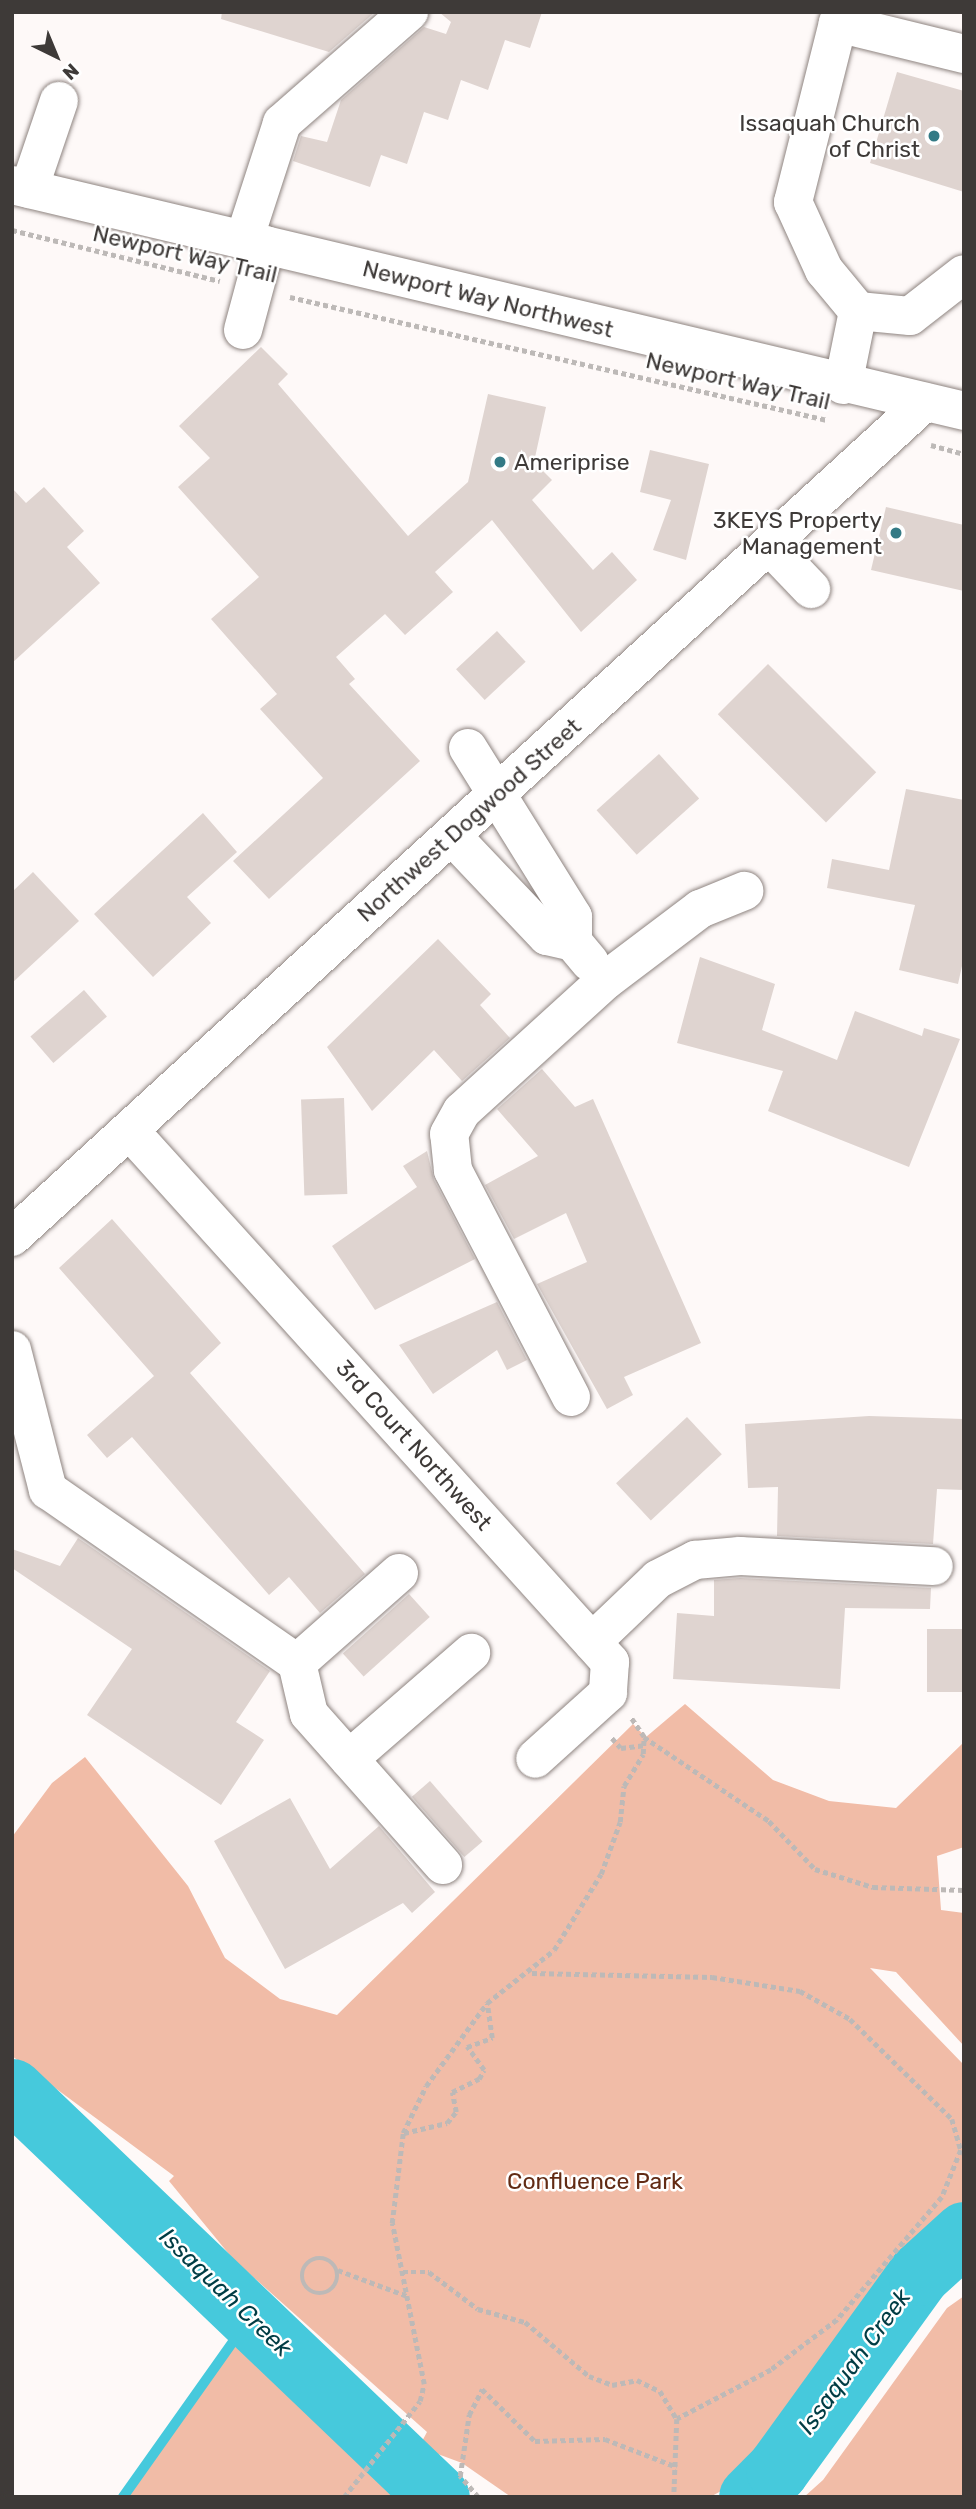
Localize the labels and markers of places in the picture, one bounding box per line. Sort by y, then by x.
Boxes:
place label: Issaquah Church of Christ [739,109,920,163]
marker: Issaquah Church of Christ [926,128,942,144]
place label: Ameriprise [514,448,630,476]
marker: Ameriprise [492,454,508,470]
place label: 3KEYS Property Management [713,506,882,560]
marker: 3KEYS Property Management [888,525,904,541]

